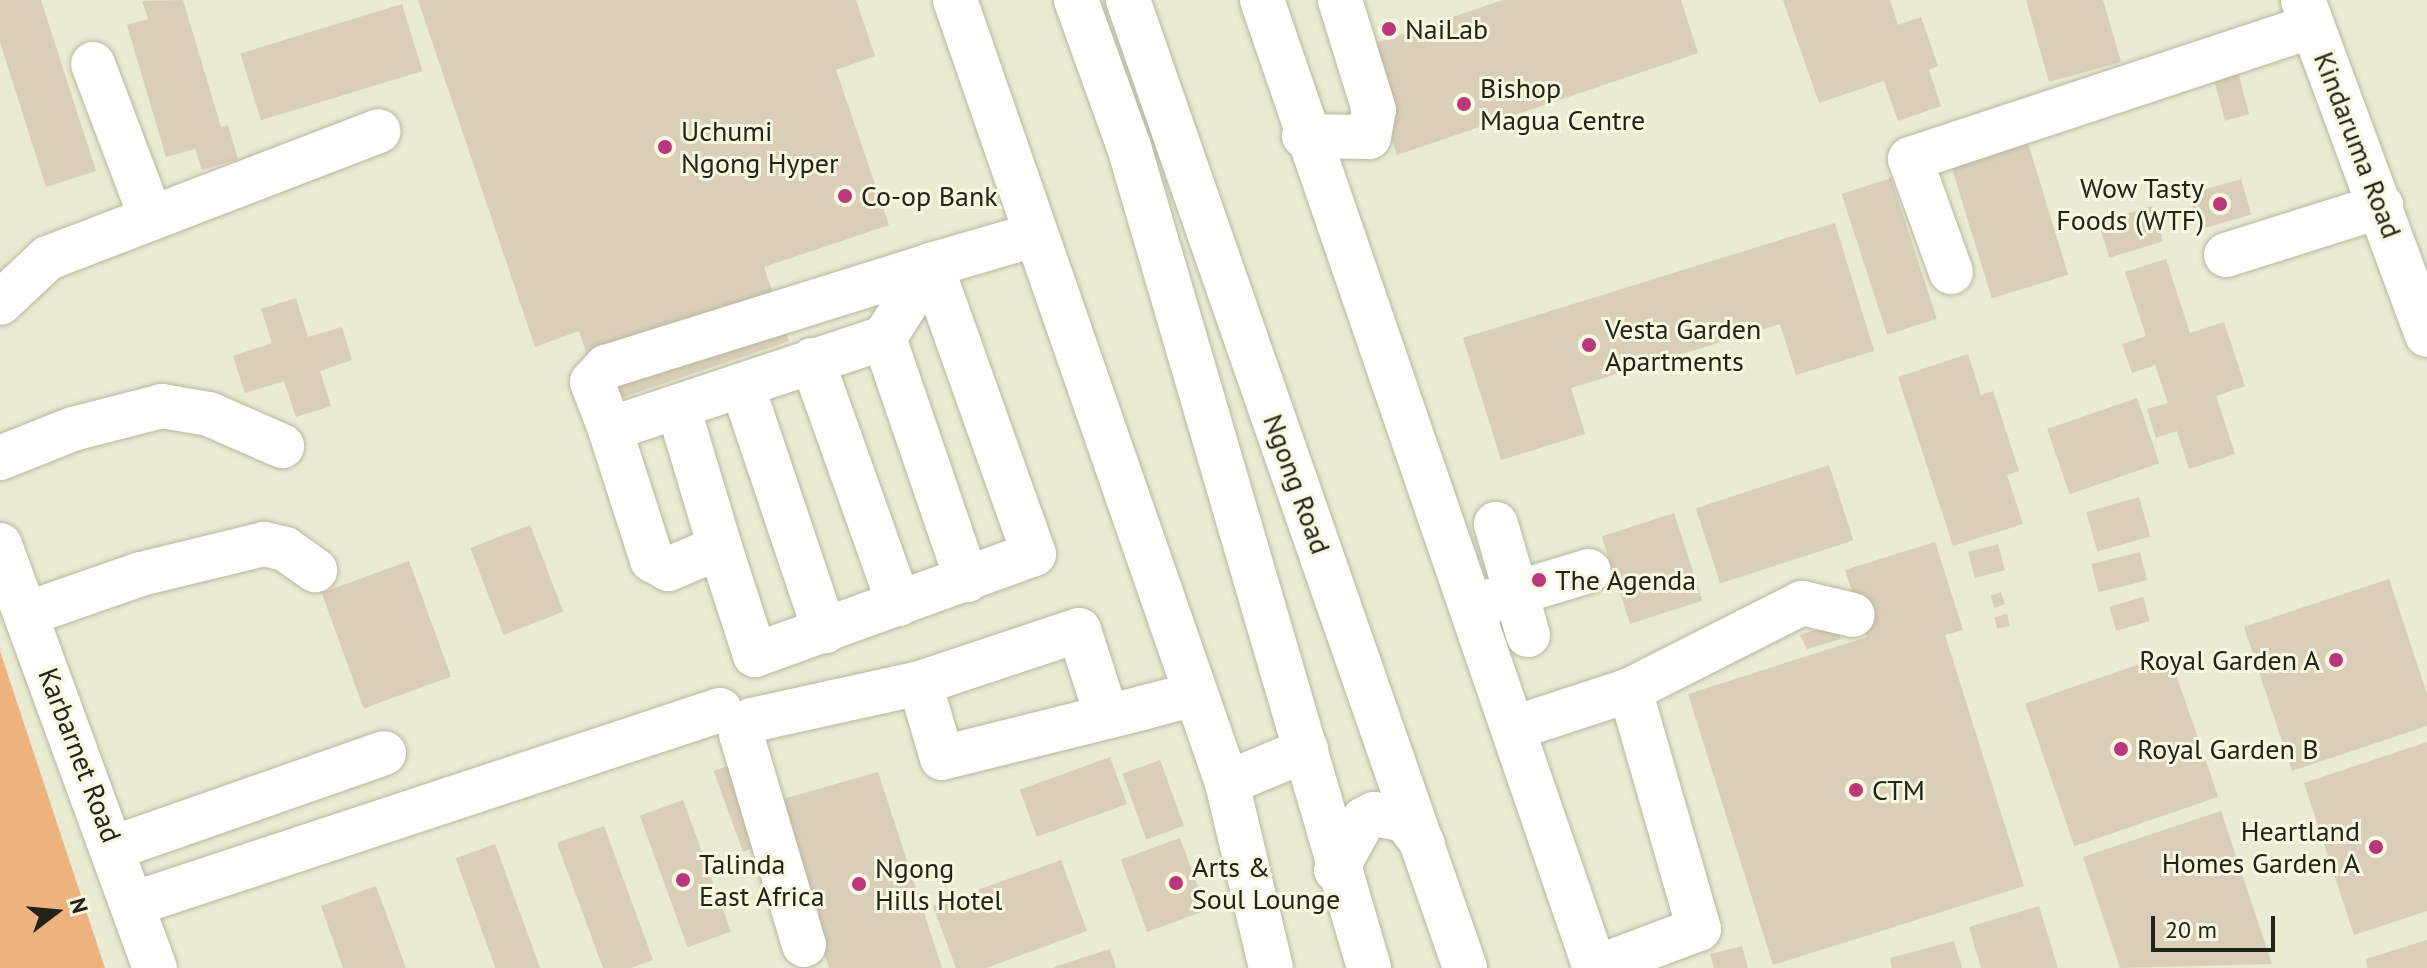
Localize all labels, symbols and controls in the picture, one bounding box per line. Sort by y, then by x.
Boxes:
place label: NaiLab [1405,12,1488,46]
marker: NaiLab [1380,20,1398,38]
street label: Kindaruma Road [2307,47,2409,243]
place label: Bishop Magua Centre [1480,71,1645,137]
marker: Bishop Magua Centre [1455,95,1473,113]
place label: Uchumi Ngong Hyper [681,114,838,180]
marker: Uchumi Ngong Hyper [656,138,674,156]
place label: Wow Tasty Foods (WTF) [2056,171,2204,237]
place label: Co-op Bank [861,179,998,213]
marker: Co-op Bank [836,187,854,205]
marker: Wow Tasty Foods (WTF) [2211,195,2229,213]
place label: Vesta Garden Apartments [1605,312,1761,378]
marker: Vesta Garden Apartments [1580,336,1598,354]
street label: Ngong Road [1256,410,1338,558]
place label: The Agenda [1555,563,1697,597]
marker: The Agenda [1530,571,1548,589]
place label: Royal Garden A [2138,643,2320,677]
marker: Royal Garden A [2327,651,2345,669]
street label: Karbarnet Road [31,663,129,847]
place label: Royal Garden B [2137,732,2319,766]
marker: Royal Garden B [2112,740,2130,758]
place label: CTM [1872,773,1925,807]
marker: CTM [1847,781,1865,799]
place label: Heartland Homes Garden A [2161,814,2360,880]
marker: Heartland Homes Garden A [2367,838,2385,856]
place label: Talinda East Africa [699,847,826,913]
place label: Arts & Soul Lounge [1192,850,1340,916]
place label: Ngong Hills Hotel [875,851,1002,917]
marker: Talinda East Africa [674,871,692,889]
north arrow [16,872,96,952]
marker: Arts & Soul Lounge [1167,874,1185,892]
marker: Ngong Hills Hotel [850,875,868,893]
text: N [64,895,95,916]
scale bar [2155,900,2279,950]
text: 20 m [2165,914,2217,945]

